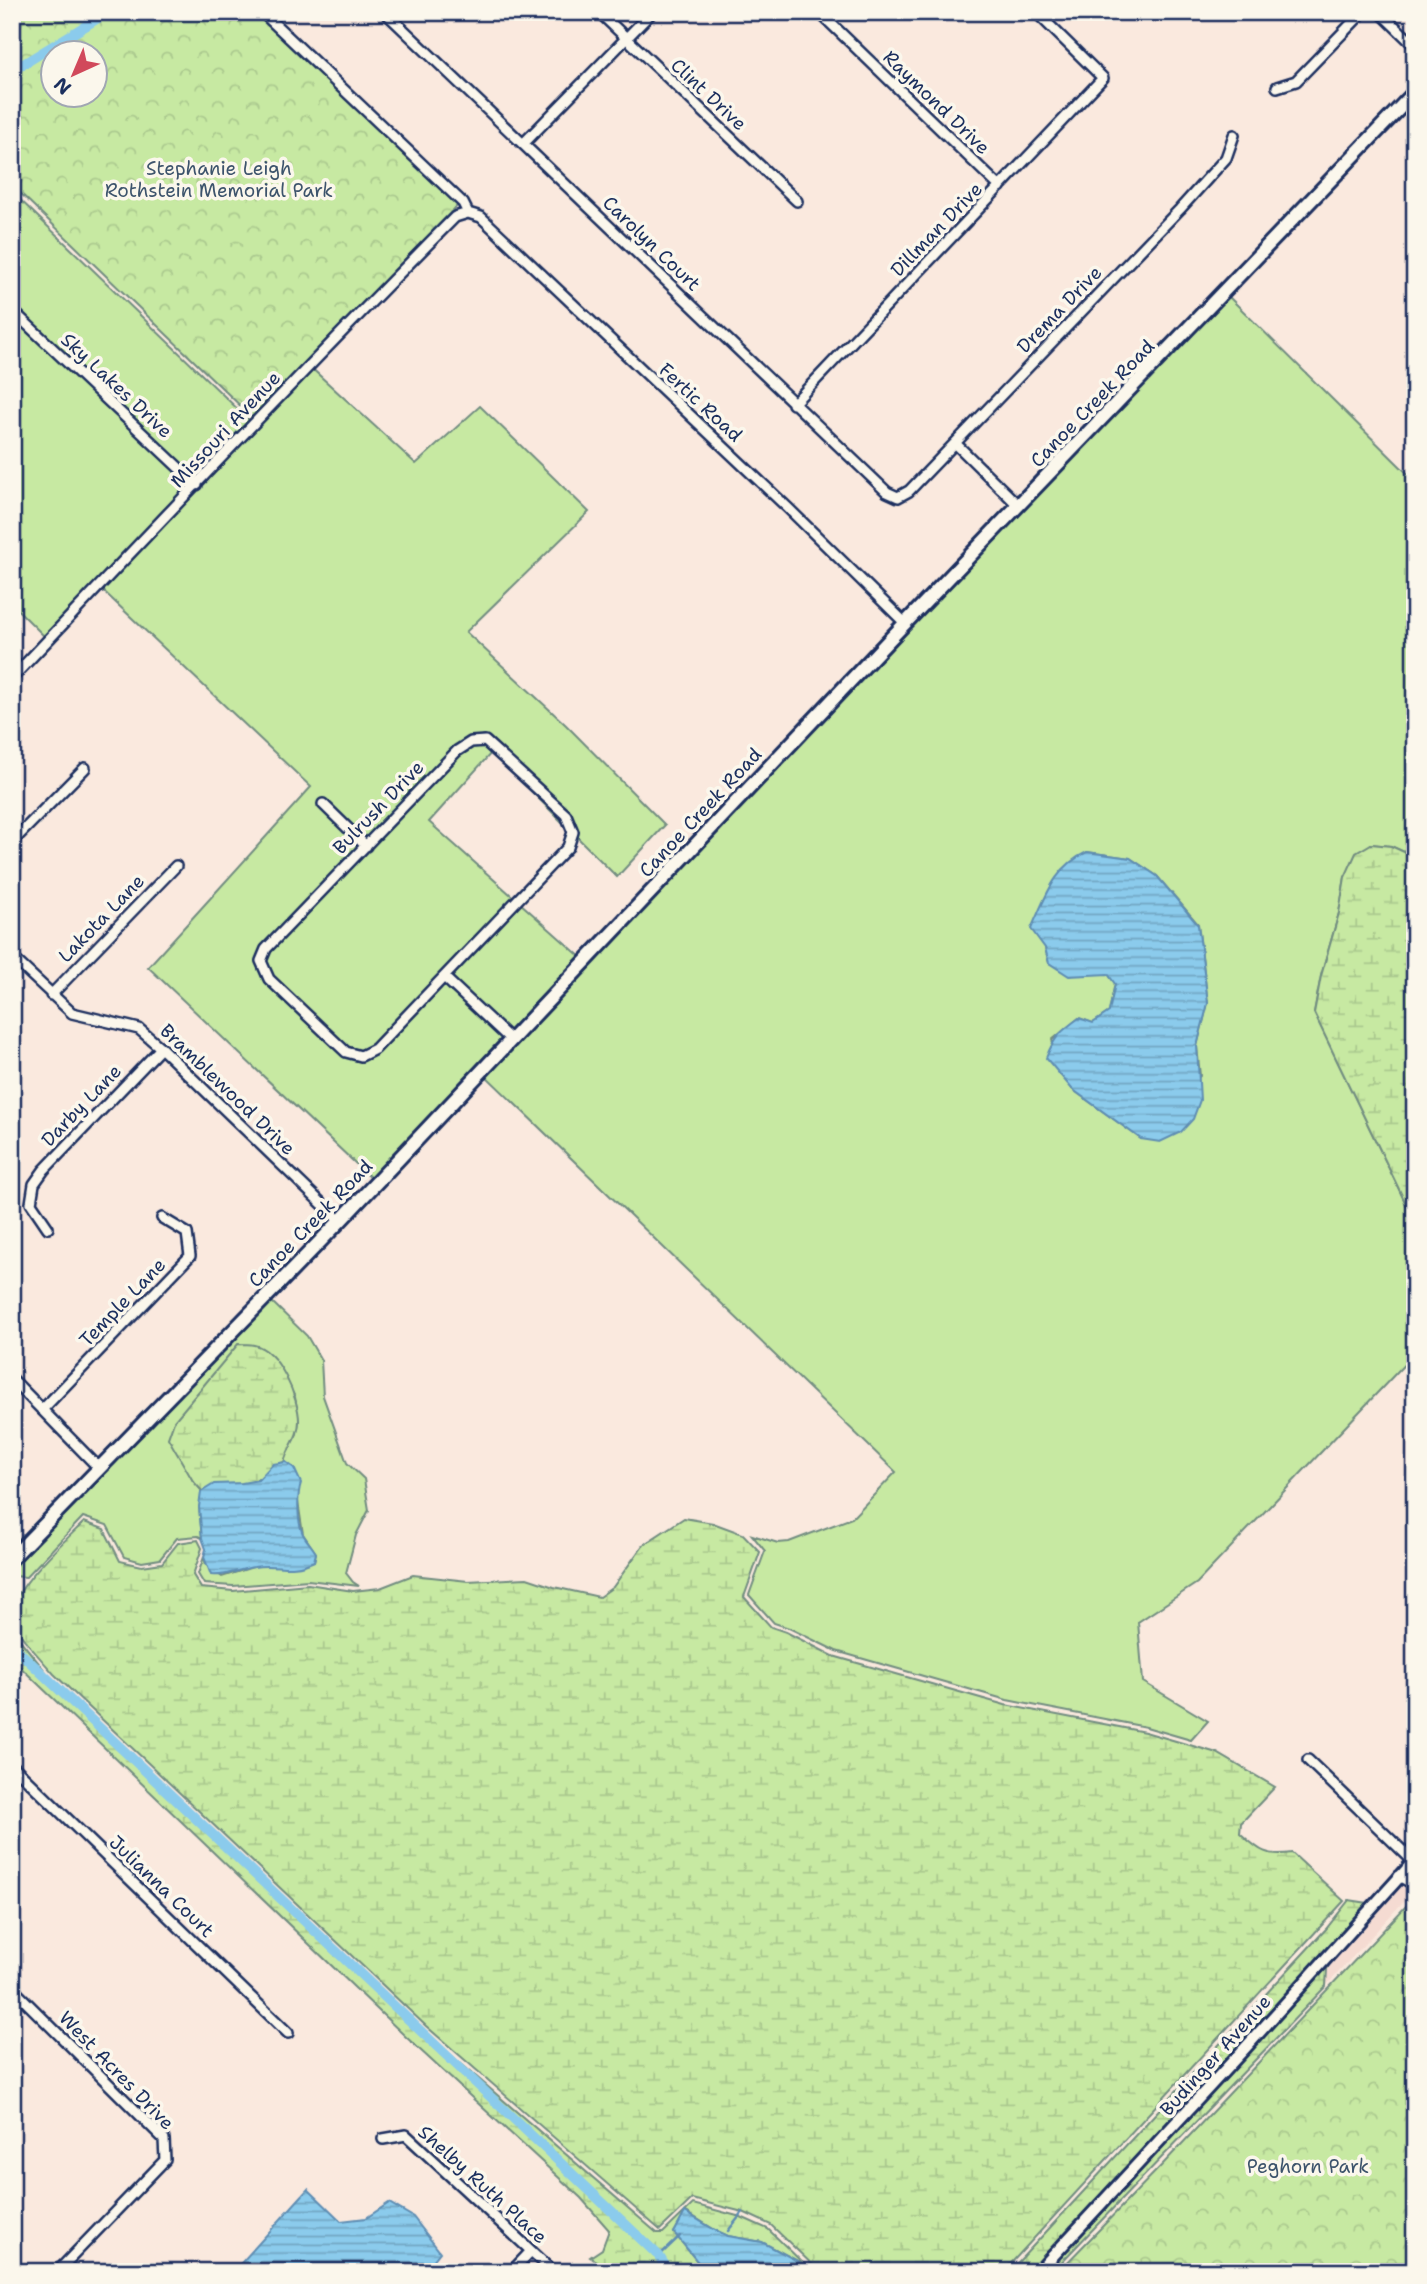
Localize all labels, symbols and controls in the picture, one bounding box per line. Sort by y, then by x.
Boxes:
north arrow [38,38,108,108]
street label: Raymond Drive [878,45,996,160]
street label: Clint Drive [665,53,752,136]
text: N [48,72,77,100]
park label: Stephanie Leigh Rothstein Memorial Park [105,156,333,203]
street label: Dillman Drive [885,177,988,282]
street label: Carolyn Court [597,190,706,296]
street label: Drema Drive [1011,260,1107,358]
street label: Sky Lakes Drive [56,327,178,443]
street label: Canoe Creek Road [1025,334,1160,473]
street label: Fertic Road [654,357,748,447]
street label: Missouri Avenue [165,366,286,493]
street label: Canoe Creek Road [634,742,767,883]
street label: Bulrush Drive [327,755,429,860]
street label: Lakota Lane [53,869,150,968]
street label: Bramblewood Drive [155,1018,301,1160]
street label: Darby Lane [36,1059,127,1152]
street label: Canoe Creek Road [243,1154,378,1293]
street label: Temple Lane [74,1253,171,1352]
street label: Julianna Court [104,1830,219,1943]
street label: Budinger Avenue [1154,1989,1276,2121]
street label: West Acres Drive [54,2006,180,2135]
street label: Shelby Ruth Place [413,2120,553,2249]
park label: Peghorn Park [1247,2154,1369,2179]

